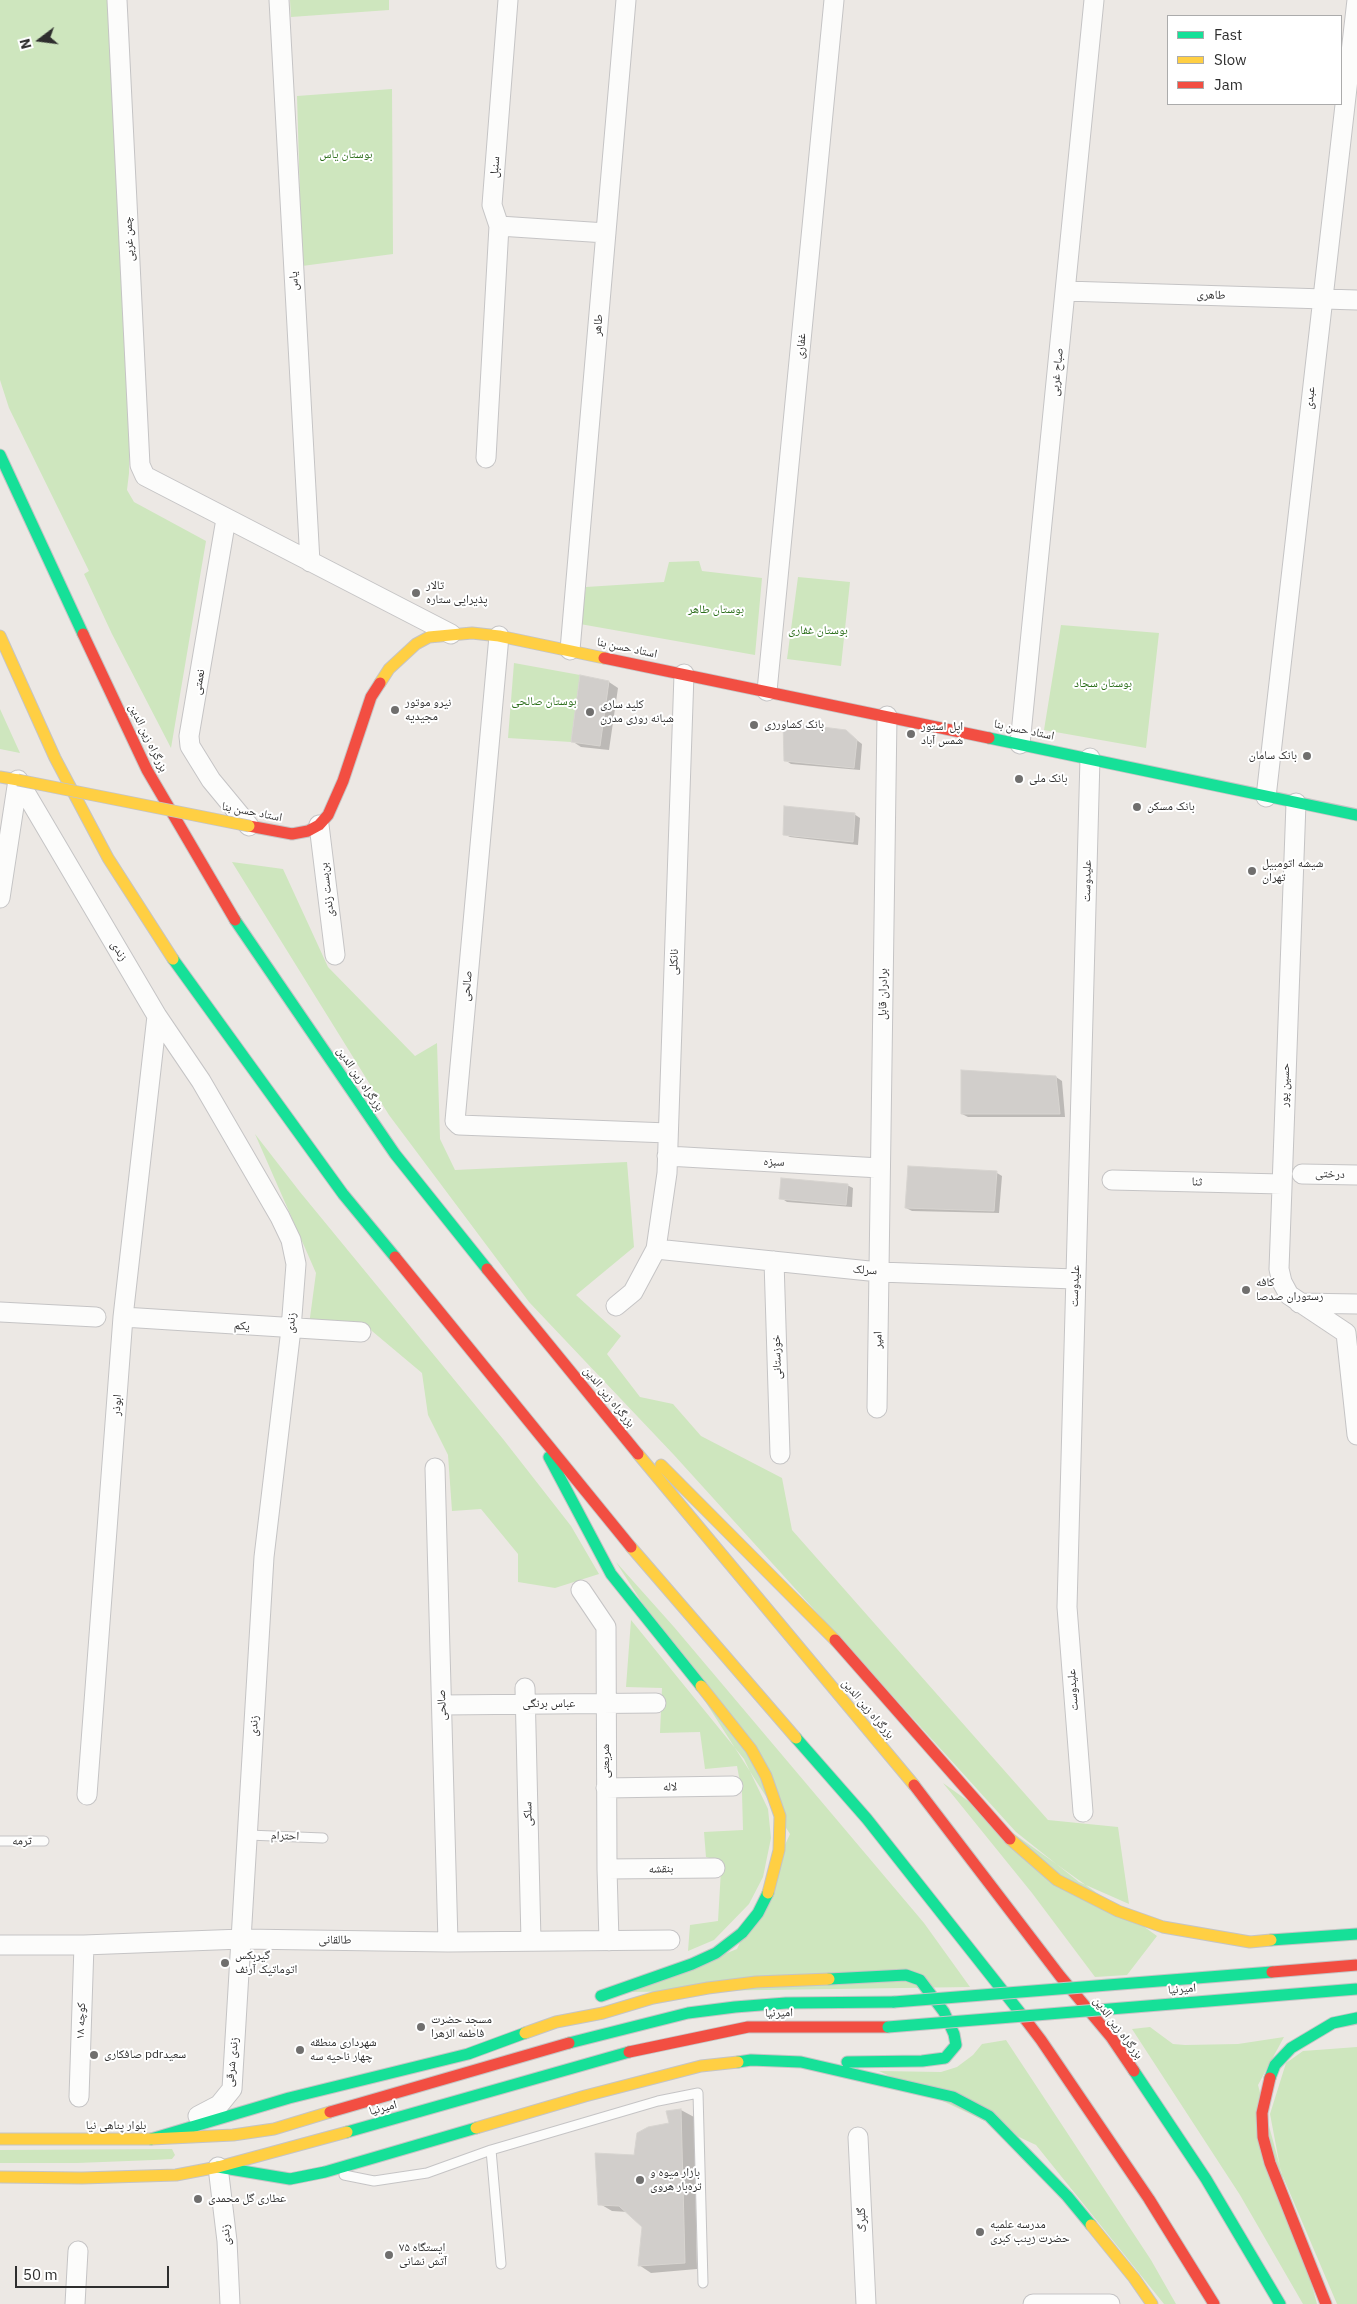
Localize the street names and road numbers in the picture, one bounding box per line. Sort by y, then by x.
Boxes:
street label: سنبل [487,156,503,178]
street label: چمن غربی [121,216,137,262]
street label: یاس [286,271,302,291]
street label: طاهری [1196,287,1226,303]
street label: طاهر [590,313,606,337]
street label: غفاری [793,333,809,359]
street label: صباح غربی [1047,347,1067,397]
street label: عبدی [1302,386,1318,410]
street label: استاد حسن بنا [596,635,658,661]
street label: نعمتی [190,668,208,696]
street label: بزرگراه زین الدین [125,702,171,774]
street label: استاد حسن بنا [993,717,1055,743]
street label: استاد حسن بنا [221,799,283,825]
street label: علیدوست [1079,860,1095,902]
street label: بن‌بست زندی [316,862,338,918]
street label: زندی [108,938,130,964]
street label: نانکلی [666,949,682,975]
street label: برادران قابل [875,968,891,1020]
street label: صالحی [458,970,476,1002]
street label: بزرگراه زین الدین [333,1044,387,1114]
street label: حسین پور [1277,1063,1293,1107]
street label: سبزه [763,1154,785,1170]
street label: درختی [1315,1166,1345,1182]
street label: ثنا [1191,1175,1203,1189]
street label: سرلک [852,1262,878,1278]
street label: علیدوست [1067,1265,1083,1307]
street label: زندی [283,1312,299,1334]
street label: یکم [234,1318,250,1334]
street label: امیر [871,1331,885,1349]
street label: خوزستانی [769,1334,785,1380]
street label: بزرگراه زین الدین [580,1364,638,1430]
street label: ابوذر [109,1394,125,1416]
street label: علیدوست [1064,1668,1082,1712]
street label: بزرگراه زین الدین [839,1676,897,1742]
street label: صالحی [434,1689,450,1721]
street label: عباس برنگی [523,1697,575,1711]
street label: زندی [246,1715,262,1737]
street label: شریعتی [599,1744,613,1778]
street label: لاله [663,1780,677,1794]
street label: سلکی [521,1802,535,1826]
street label: احترام [271,1828,299,1844]
street label: ترمه [12,1834,32,1848]
street label: بنقشه [648,1862,674,1876]
street label: طالقانی [319,1933,351,1947]
street label: امیرنیا [1167,1981,1197,1997]
street label: بزرگراه زین الدین [1090,1994,1146,2062]
street label: کوچه ۱۸ [73,2002,89,2040]
street label: امیرنیا [765,2006,793,2020]
street label: زندی شرقی [222,2036,242,2088]
street label: امیرنیا [368,2097,398,2119]
street label: بلوار پناهی نیا [86,2119,146,2133]
street label: گلبرگ [854,2207,870,2233]
street label: زندی [218,2224,234,2246]

